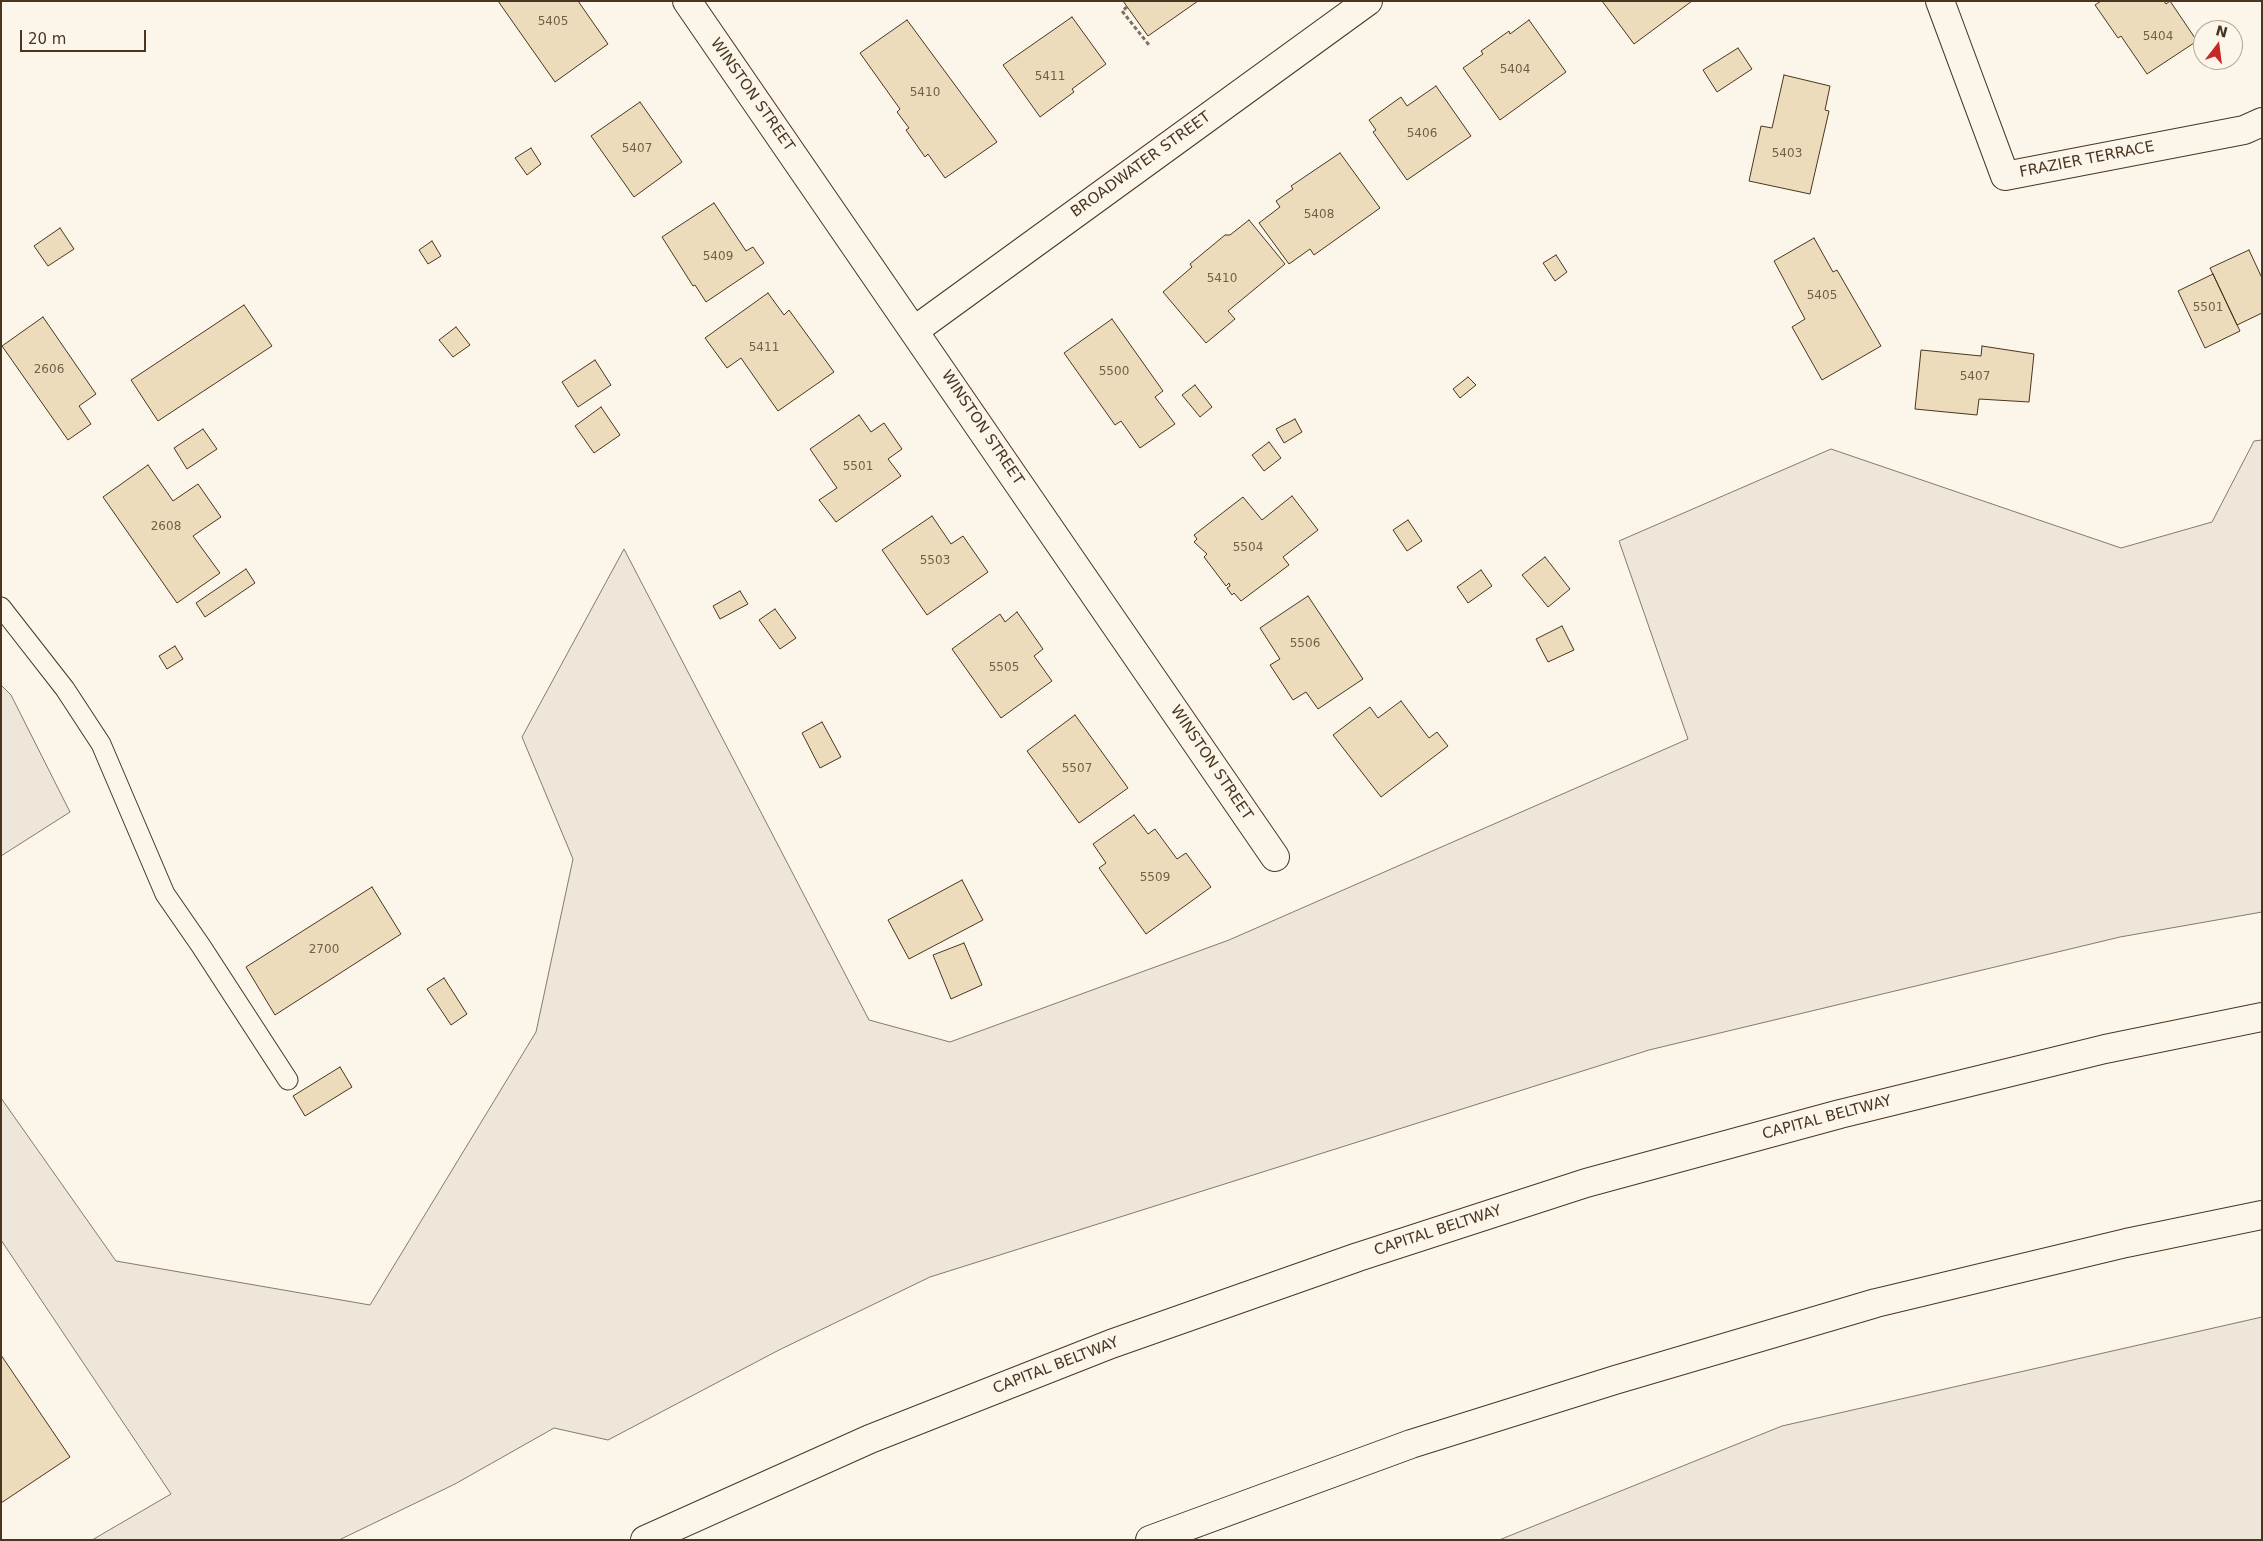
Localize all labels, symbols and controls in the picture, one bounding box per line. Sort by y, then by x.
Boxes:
house number: 5405 [538,15,568,29]
scale bar [22,20,149,52]
north arrow [2193,20,2243,70]
text: N [2214,22,2229,41]
text: 20 m [28,30,66,48]
house number: 5404 [2143,30,2173,44]
street label: WINSTON STREET [706,35,798,155]
house number: 5404 [1500,63,1530,77]
house number: 5411 [1035,70,1065,84]
house number: 5410 [910,86,940,100]
street label: BROADWATER STREET [1068,108,1214,222]
house number: 5406 [1407,127,1437,141]
street label: FRAZIER TERRACE [2018,138,2156,182]
house number: 5407 [622,142,652,156]
house number: 5403 [1772,147,1802,161]
house number: 5408 [1304,208,1334,222]
house number: 5409 [703,250,733,264]
house number: 5410 [1207,272,1237,286]
house number: 5405 [1807,289,1837,303]
house number: 5501 [2193,301,2223,315]
house number: 5411 [749,341,779,355]
house number: 2606 [34,363,64,377]
house number: 5500 [1099,365,1129,379]
street label: WINSTON STREET [937,367,1027,489]
house number: 5407 [1960,370,1990,384]
house number: 5501 [843,460,873,474]
house number: 2608 [151,520,181,534]
house number: 5504 [1233,541,1263,555]
house number: 5503 [920,554,950,568]
house number: 5506 [1290,637,1320,651]
house number: 5505 [989,661,1019,675]
street label: WINSTON STREET [1166,702,1256,824]
house number: 5507 [1062,762,1092,776]
house number: 5509 [1140,871,1170,885]
house number: 2700 [309,943,339,957]
street label: CAPITAL BELTWAY [1760,1092,1894,1144]
street label: CAPITAL BELTWAY [1372,1202,1504,1260]
street label: CAPITAL BELTWAY [991,1334,1121,1398]

